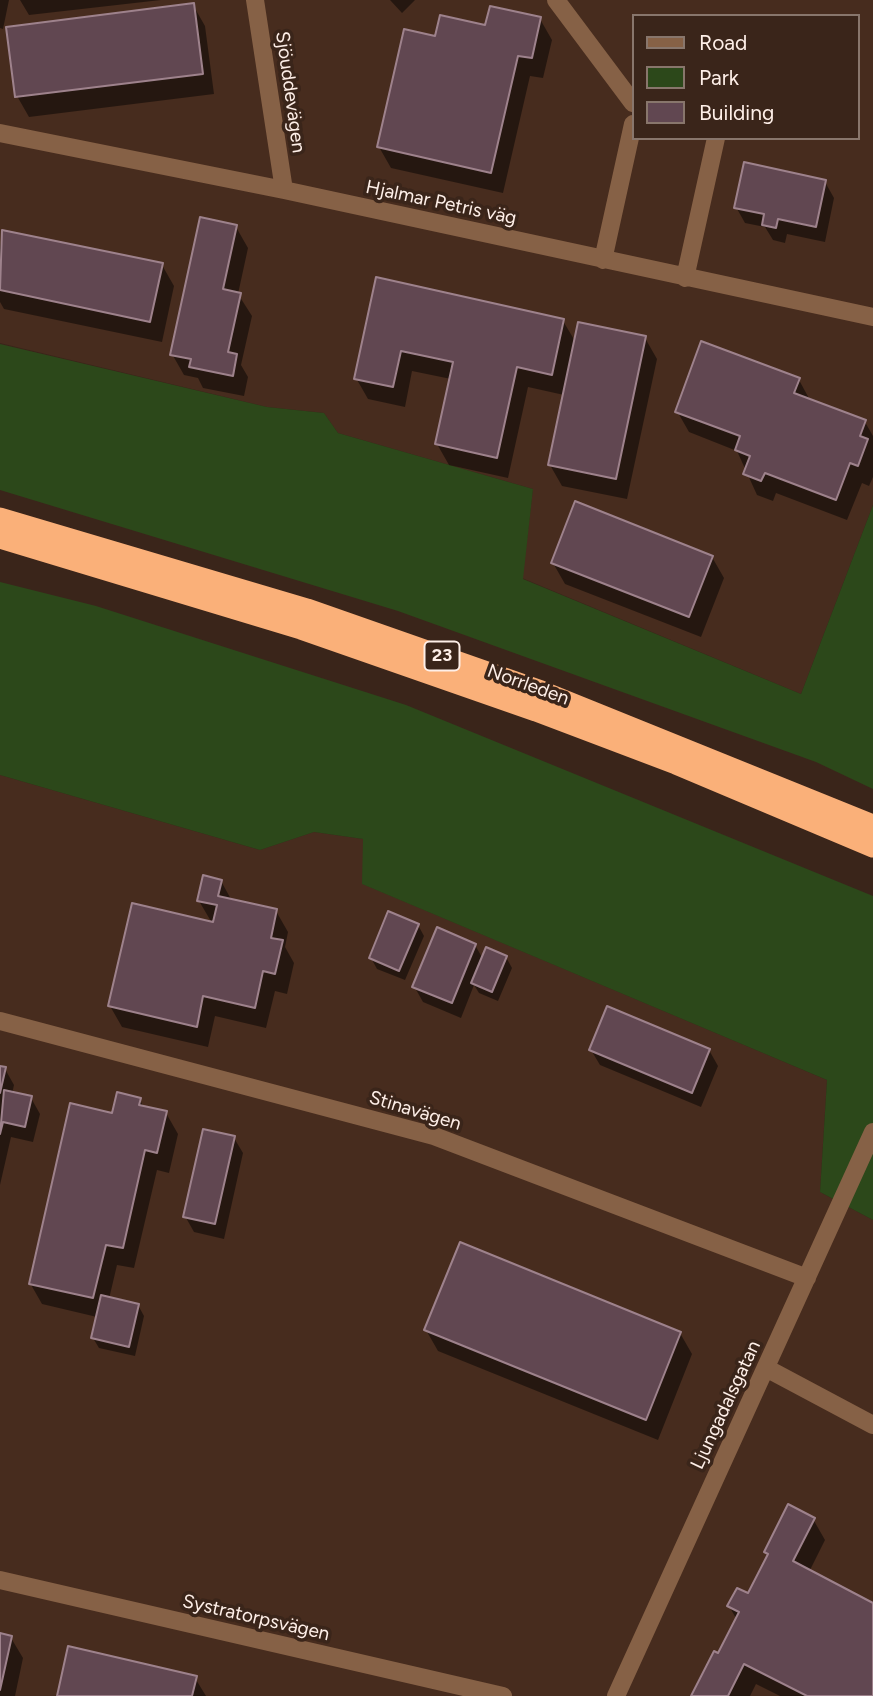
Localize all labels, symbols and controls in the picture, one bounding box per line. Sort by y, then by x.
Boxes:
legend [632,14,859,140]
street label: Sjöuddevägen [270,30,310,154]
text: Road [699,30,747,55]
text: Park [699,65,739,90]
text: Building [699,100,774,125]
street label: Hjalmar Petris väg [363,176,519,230]
road number: 23 [424,642,460,670]
street label: Norrleden [484,660,572,710]
street label: Stinavägen [366,1086,464,1136]
street label: Ljungadalsgatan [686,1337,766,1473]
street label: Systratorpsvägen [180,1590,332,1646]

